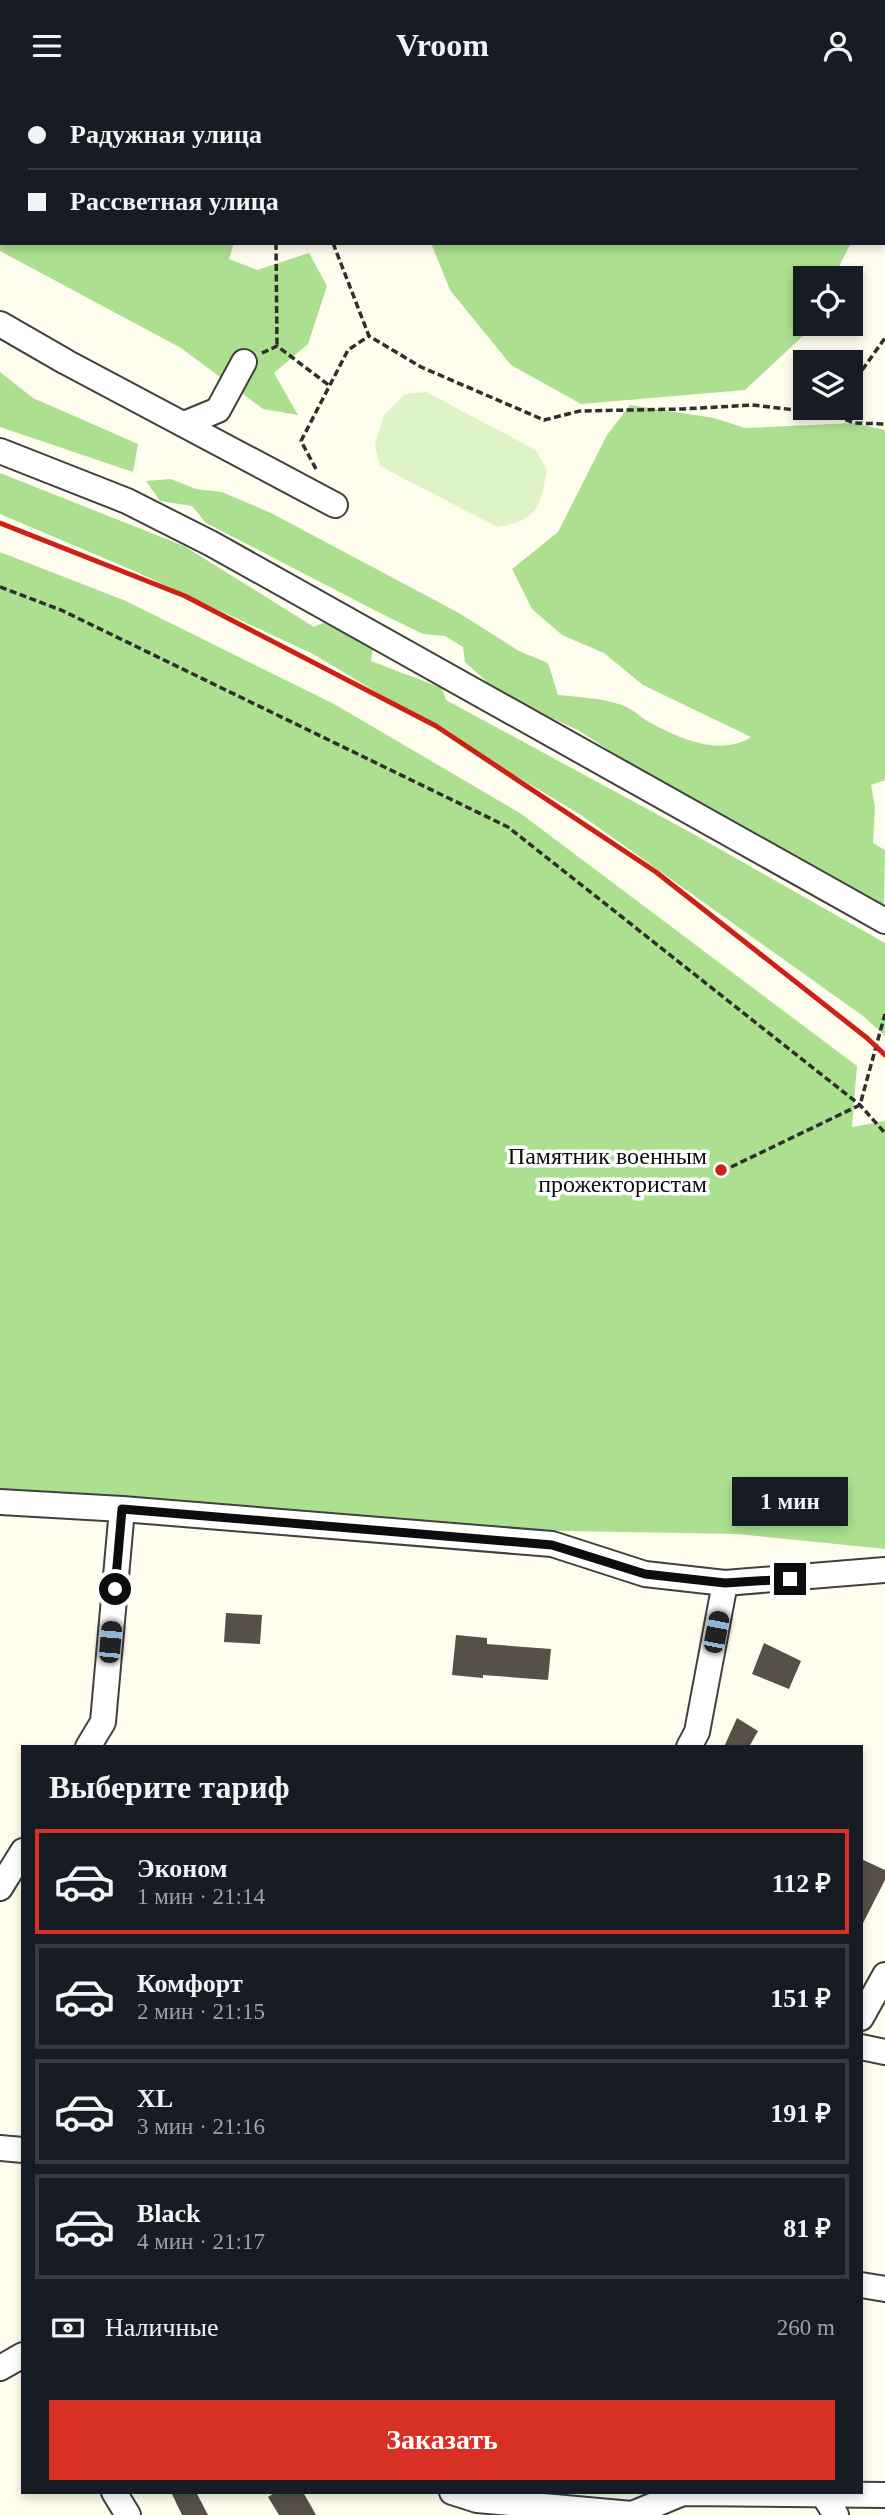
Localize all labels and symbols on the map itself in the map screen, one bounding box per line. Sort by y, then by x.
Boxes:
place label: Памятник военным прожектористам [508,1143,707,1197]
marker: Памятник военным прожектористам [713,1162,729,1178]
callout: 1 мин [732,1477,848,1527]
route end [774,1563,806,1595]
route start [99,1573,131,1605]
car [702,1609,731,1655]
car [98,1620,123,1664]

